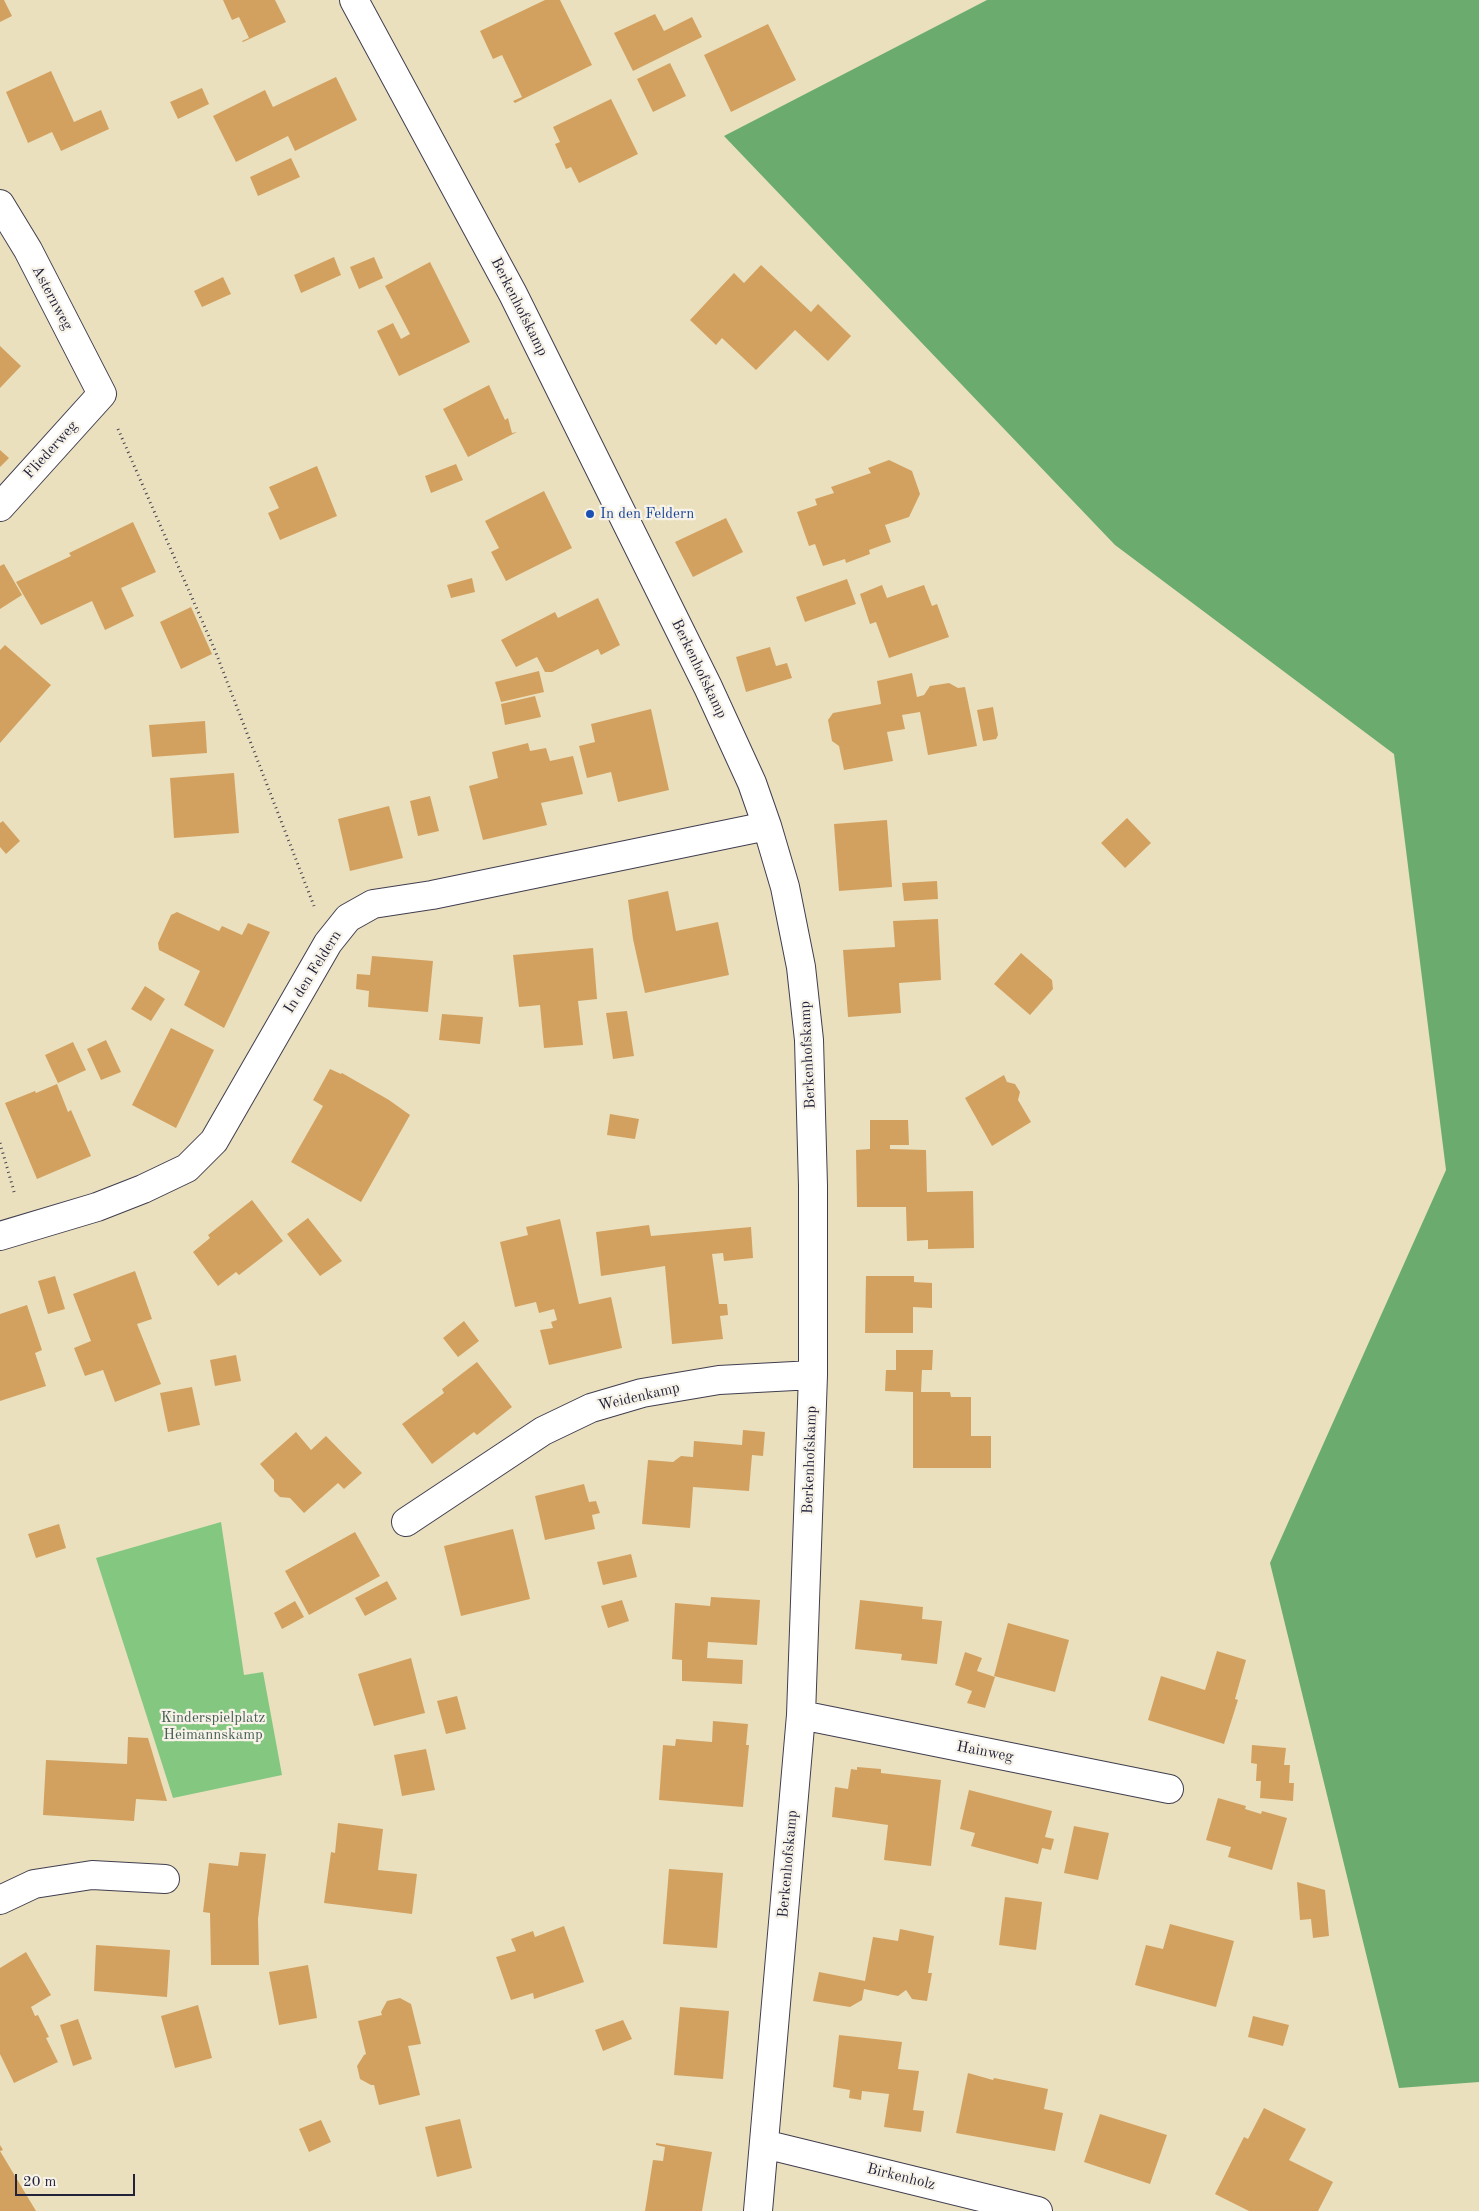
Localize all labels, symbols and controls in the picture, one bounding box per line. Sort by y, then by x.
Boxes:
street label: Berkenhofskamp [486,255,552,359]
street label: Asternweg [28,263,76,333]
street label: Fliederweg [20,417,82,483]
place label: In den Feldern [600,505,694,523]
marker: In den Feldern [584,508,596,520]
street label: Berkenhofskamp [667,616,731,722]
street label: In den Feldern [280,927,346,1017]
street label: Berkenhofskamp [796,1001,820,1109]
street label: Weidenkamp [596,1379,682,1415]
street label: Berkenhofskamp [799,1406,821,1514]
park label: Kinderspielplatz Heimannskamp [161,1709,265,1744]
street label: Hainweg [955,1738,1015,1766]
street label: Berkenhofskamp [774,1809,802,1919]
street label: Birkenholz [865,2160,937,2194]
scale bar [18,2164,138,2196]
text: 20 m [23,2175,57,2190]

